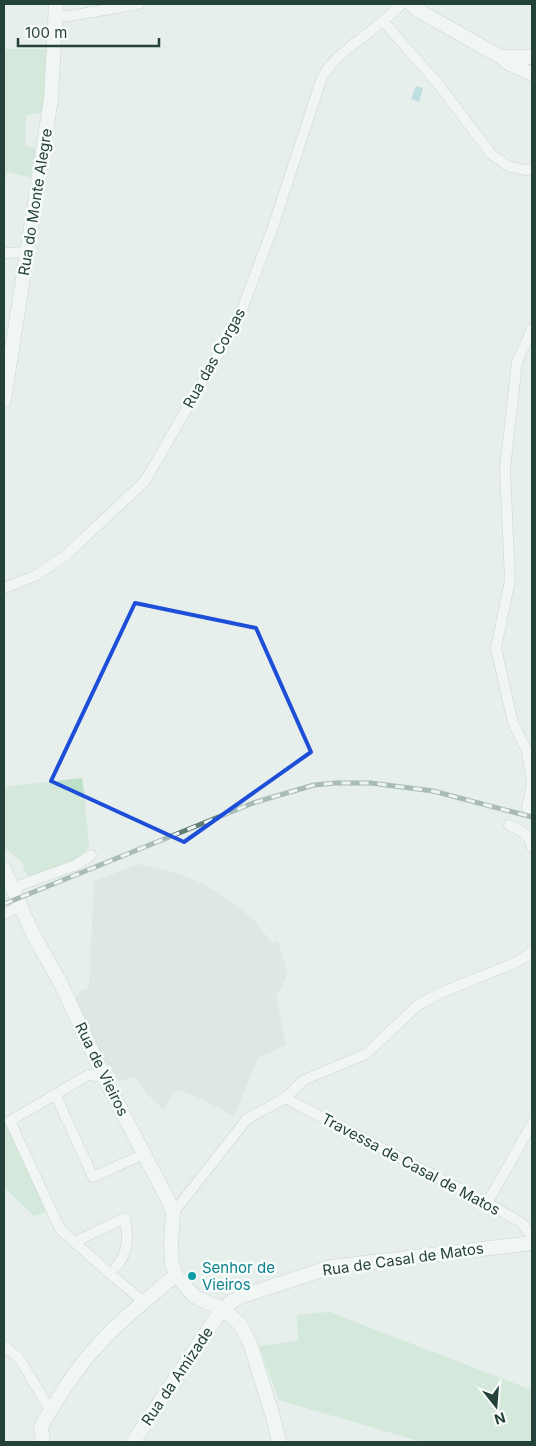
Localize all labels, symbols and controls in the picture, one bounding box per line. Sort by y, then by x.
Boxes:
scale bar [18,15,159,47]
text: 100 m [25,23,67,42]
street label: Rua do Monte Alegre [14,127,56,277]
street label: Rua das Corgas [179,304,249,411]
street label: Rua de Vieiros [71,1019,133,1119]
street label: Travessa de Casal de Matos [318,1109,504,1219]
street label: Rua de Casal de Matos [321,1238,485,1280]
place label: Senhor de Vieiros [202,1258,275,1294]
marker: Senhor de Vieiros [186,1270,198,1282]
street label: Rua da Amizade [137,1323,217,1429]
north arrow [471,1381,521,1431]
text: N [492,1409,508,1429]

